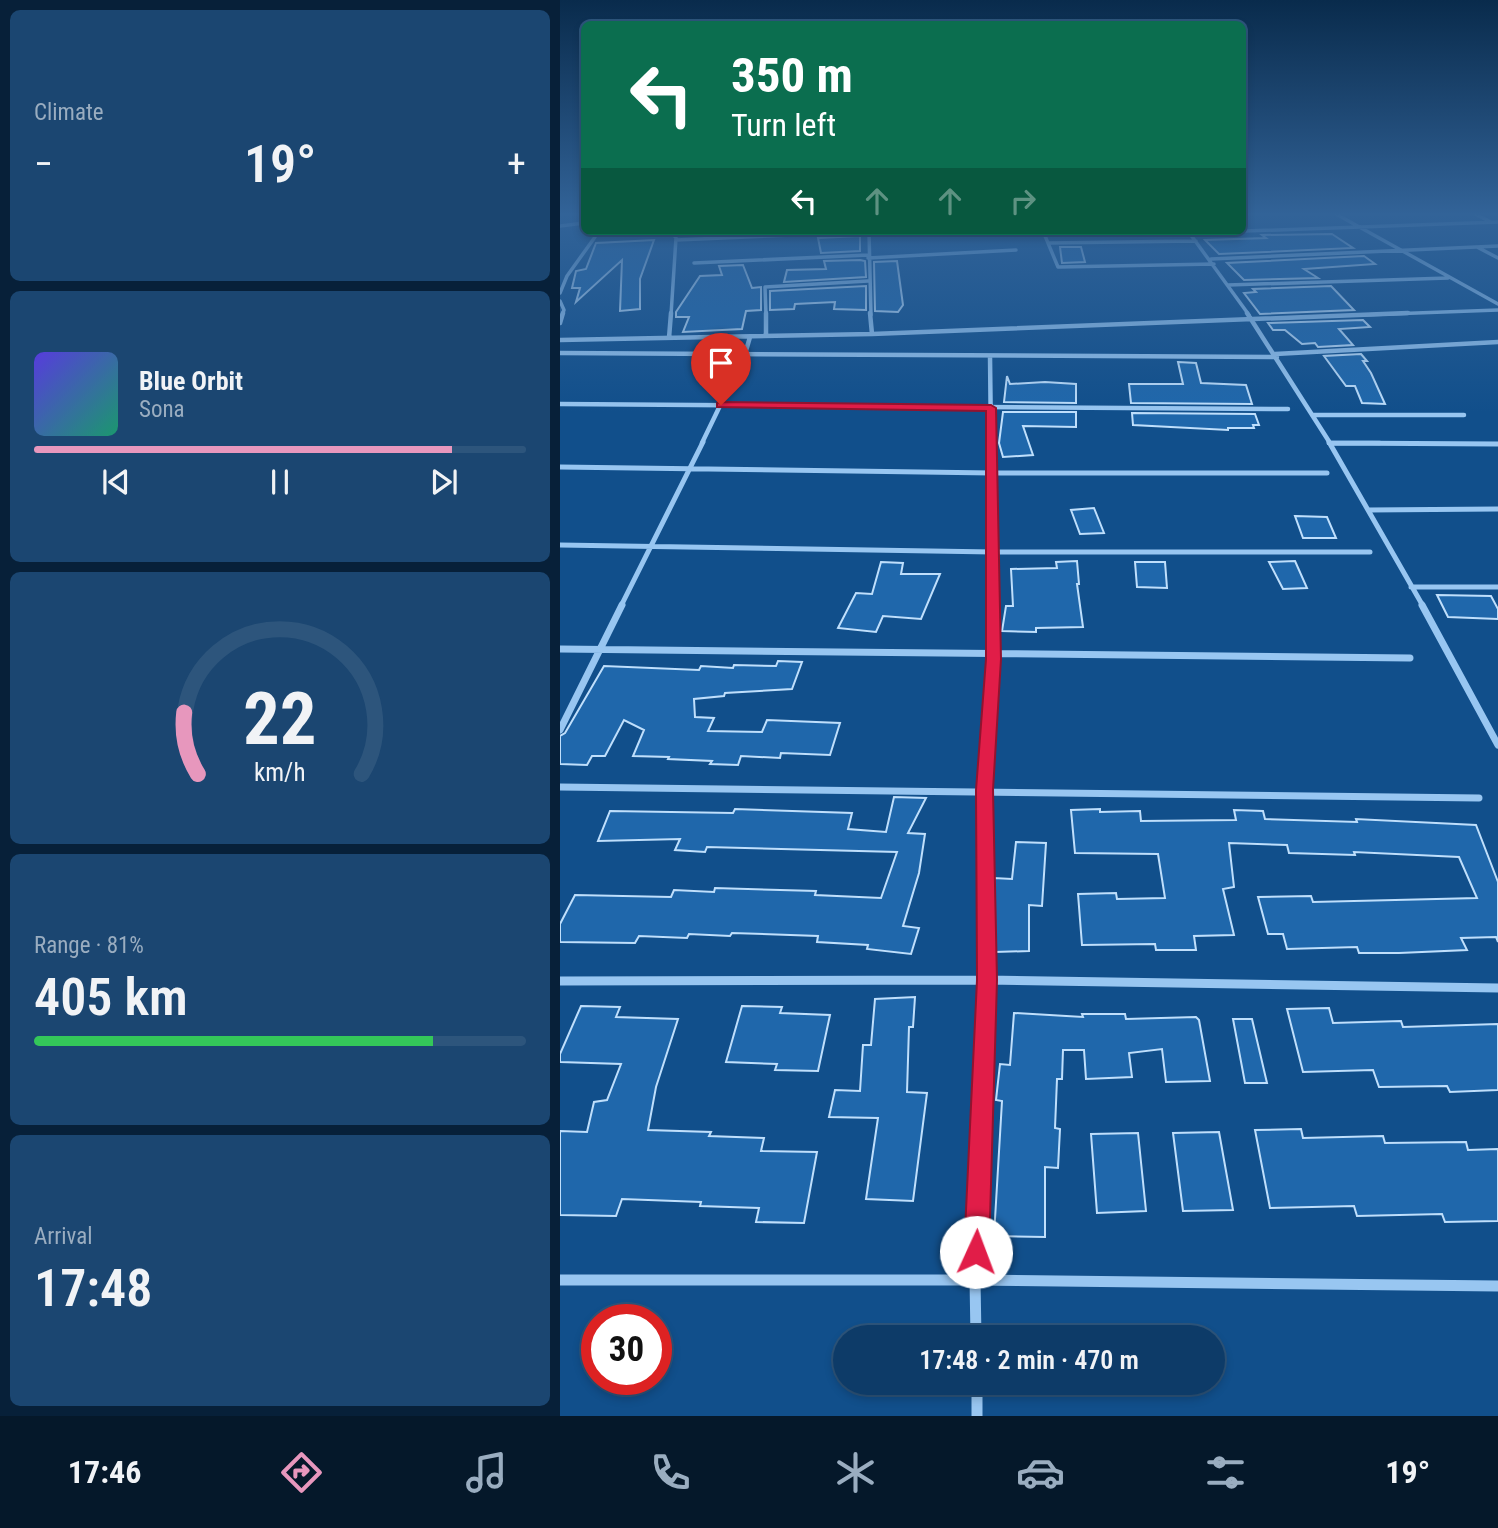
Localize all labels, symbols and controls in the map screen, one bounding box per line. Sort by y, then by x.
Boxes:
text: 350 m [731,47,853,104]
icon: left [616,49,707,140]
text: Climate [34,99,104,126]
text: Turn left [731,106,836,144]
text: 19° [244,134,316,195]
text: − [34,142,53,186]
text: + [507,142,526,186]
icon: left [785,182,823,220]
icon: ahead [858,182,896,220]
icon: ahead [931,182,969,220]
icon: right [1004,182,1042,220]
pin [691,333,751,405]
icon: arrive [702,344,740,382]
text: Blue Orbit [139,366,243,396]
text: Sona [139,396,185,423]
icon: previous [97,463,135,501]
icon: pause [261,463,299,501]
icon: next [425,463,463,501]
text: 22 [243,676,317,762]
text: km/h [254,758,306,787]
text: Range · 81% [34,932,144,959]
text: 405 km [34,967,188,1028]
position arrow [939,1215,1013,1289]
text: Arrival [34,1223,93,1250]
text: 17:48 [34,1258,152,1319]
speed limit sign: 30 [581,1304,672,1395]
text: 17:48 · 2 min · 470 m [919,1345,1139,1375]
icon: directions [277,1448,326,1497]
icon: music [462,1448,511,1497]
icon: phone [646,1448,695,1497]
icon: climate [831,1448,880,1497]
icon: car [1016,1448,1065,1497]
icon: filters [1201,1448,1250,1497]
text: 17:46 [68,1453,141,1491]
text: 19° [1385,1453,1430,1491]

